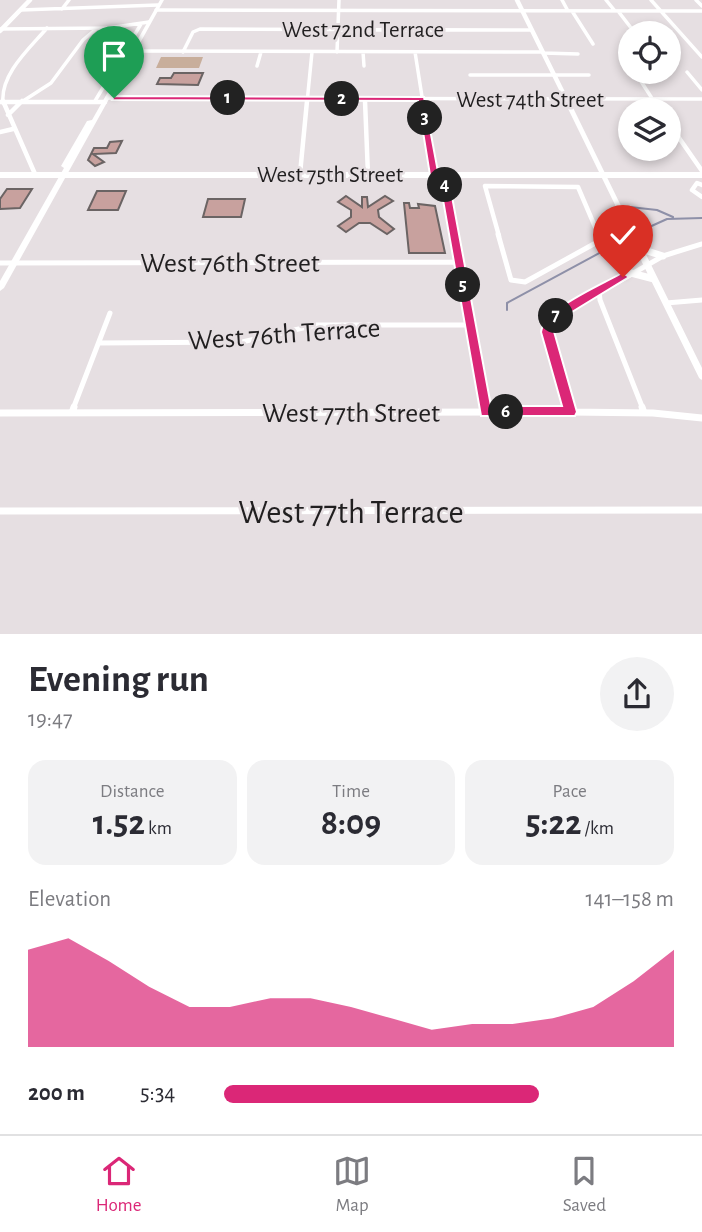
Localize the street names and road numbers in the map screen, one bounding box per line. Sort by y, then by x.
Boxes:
street label: West 72nd Terrace [282,19,444,42]
street label: West 74th Street [456,89,604,112]
street label: West 75th Street [257,164,404,187]
street label: West 76th Street [140,250,320,278]
street label: West 76th Terrace [187,314,381,356]
street label: West 77th Street [262,400,440,428]
street label: West 77th Terrace [238,497,464,530]

